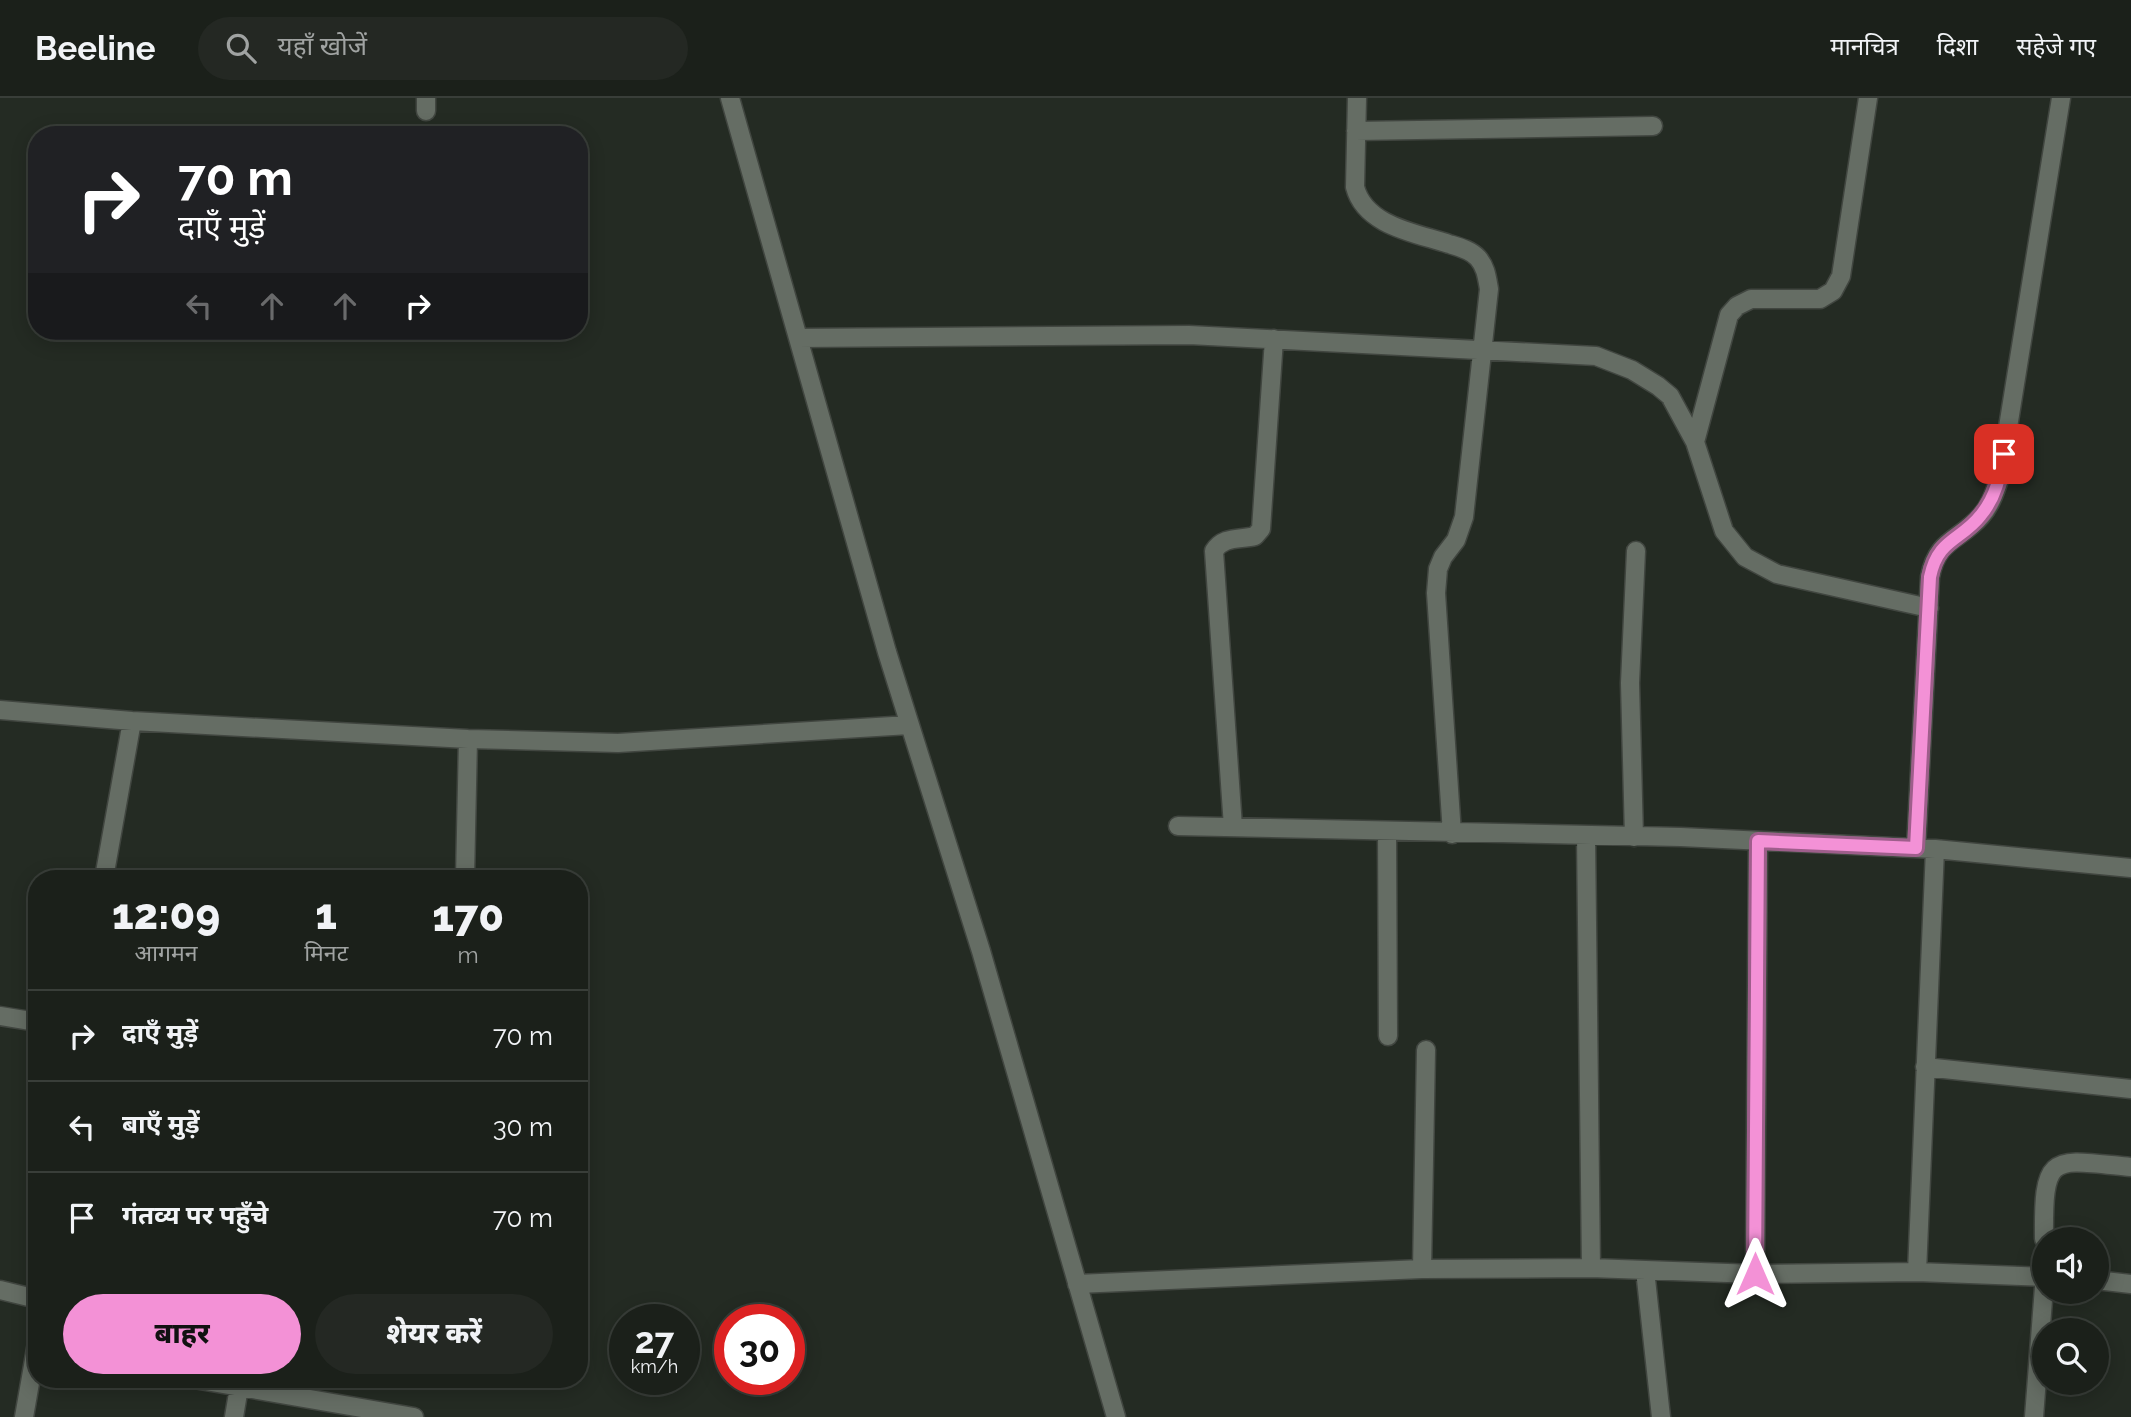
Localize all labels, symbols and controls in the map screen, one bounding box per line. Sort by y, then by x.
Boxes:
search box [198,17,688,80]
text: Beeline [35,29,156,68]
icon: search [222,29,260,67]
text: यहाँ खोजें [278,31,367,61]
text: मानचित्र [1830,32,1899,61]
text: दिशा [1937,32,1978,61]
text: सहेजे गए [2016,32,2096,61]
text: 70 m [178,149,293,206]
icon: right [63,154,154,245]
text: दाएँ मुड़ें [178,208,265,245]
icon: left [180,287,218,325]
icon: ahead [253,287,291,325]
icon: ahead [326,287,364,325]
icon: right [399,287,437,325]
pin [1974,424,2034,484]
icon: arrive [1985,435,2023,473]
text: 12:09 [112,890,220,939]
text: 1 [315,890,337,939]
text: 170 [432,892,504,941]
text: आगमन [135,939,198,966]
text: मिनट [304,939,348,966]
text: m [458,941,479,968]
icon: right [63,1017,101,1055]
text: दाएँ मुड़ें [122,1018,198,1048]
text: 70 m [493,1021,553,1051]
icon: left [63,1108,101,1146]
text: बाएँ मुड़ें [122,1109,200,1139]
text: 30 m [493,1112,553,1142]
icon: arrive [63,1199,101,1237]
text: गंतव्य पर पहुँचे [122,1200,268,1230]
text: 70 m [493,1203,553,1233]
map controls [2032,1227,2109,1395]
button: sound [2032,1227,2109,1304]
position arrow [1718,1237,1792,1311]
button: बाहर [63,1294,301,1374]
button: शेयर करें [315,1294,553,1374]
speed limit sign: 30 [714,1304,805,1395]
button: search [2032,1318,2109,1395]
text: 27 [635,1320,674,1361]
text: km/h [631,1356,678,1377]

